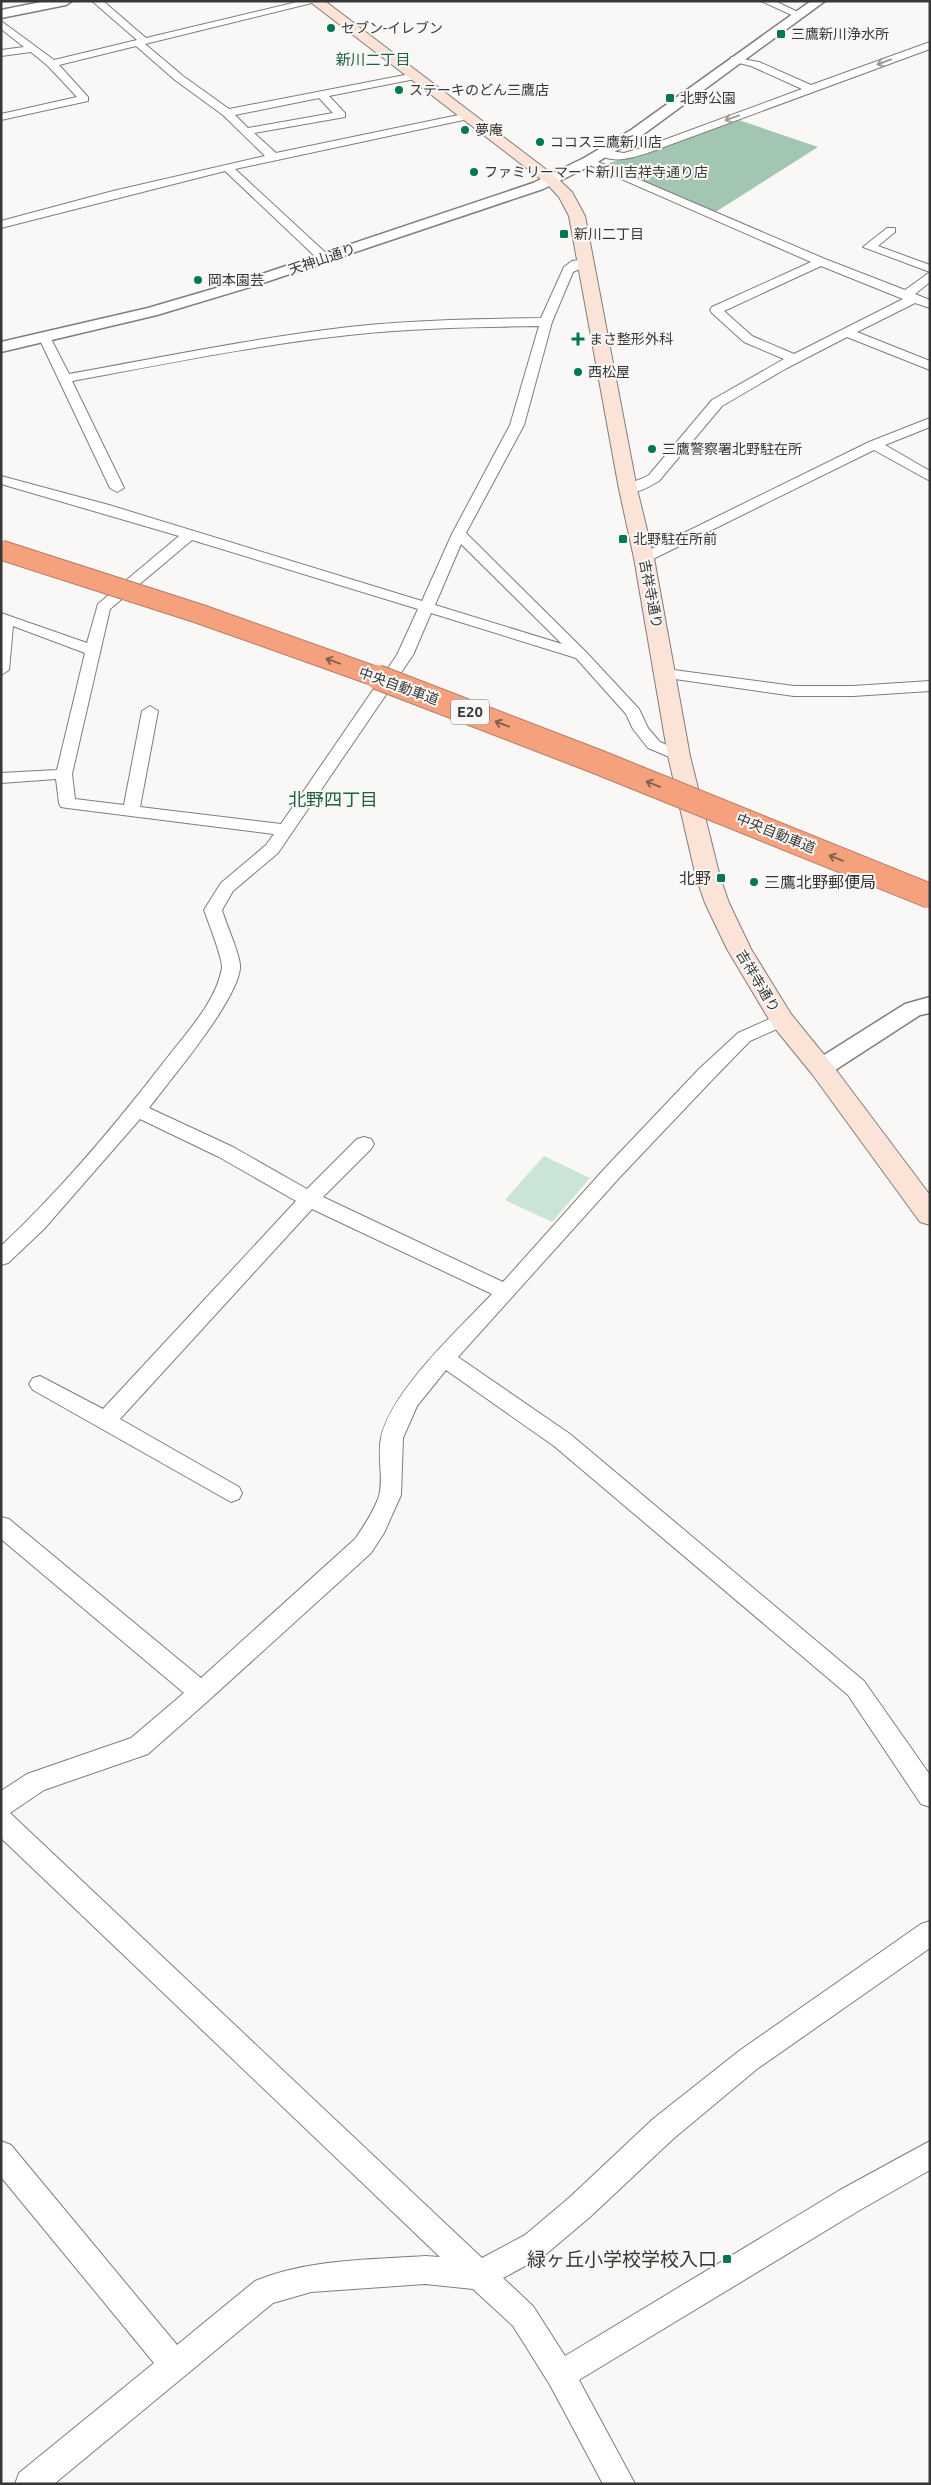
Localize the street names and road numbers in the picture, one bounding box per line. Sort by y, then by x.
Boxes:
street label: 天神山通り [286,240,358,278]
street label: 吉祥寺通り [636,558,666,630]
street label: 中央自動車道 [357,664,441,708]
road number: E20 [451,700,489,724]
street label: 中央自動車道 [734,810,818,856]
street label: 吉祥寺通り [733,947,783,1015]

